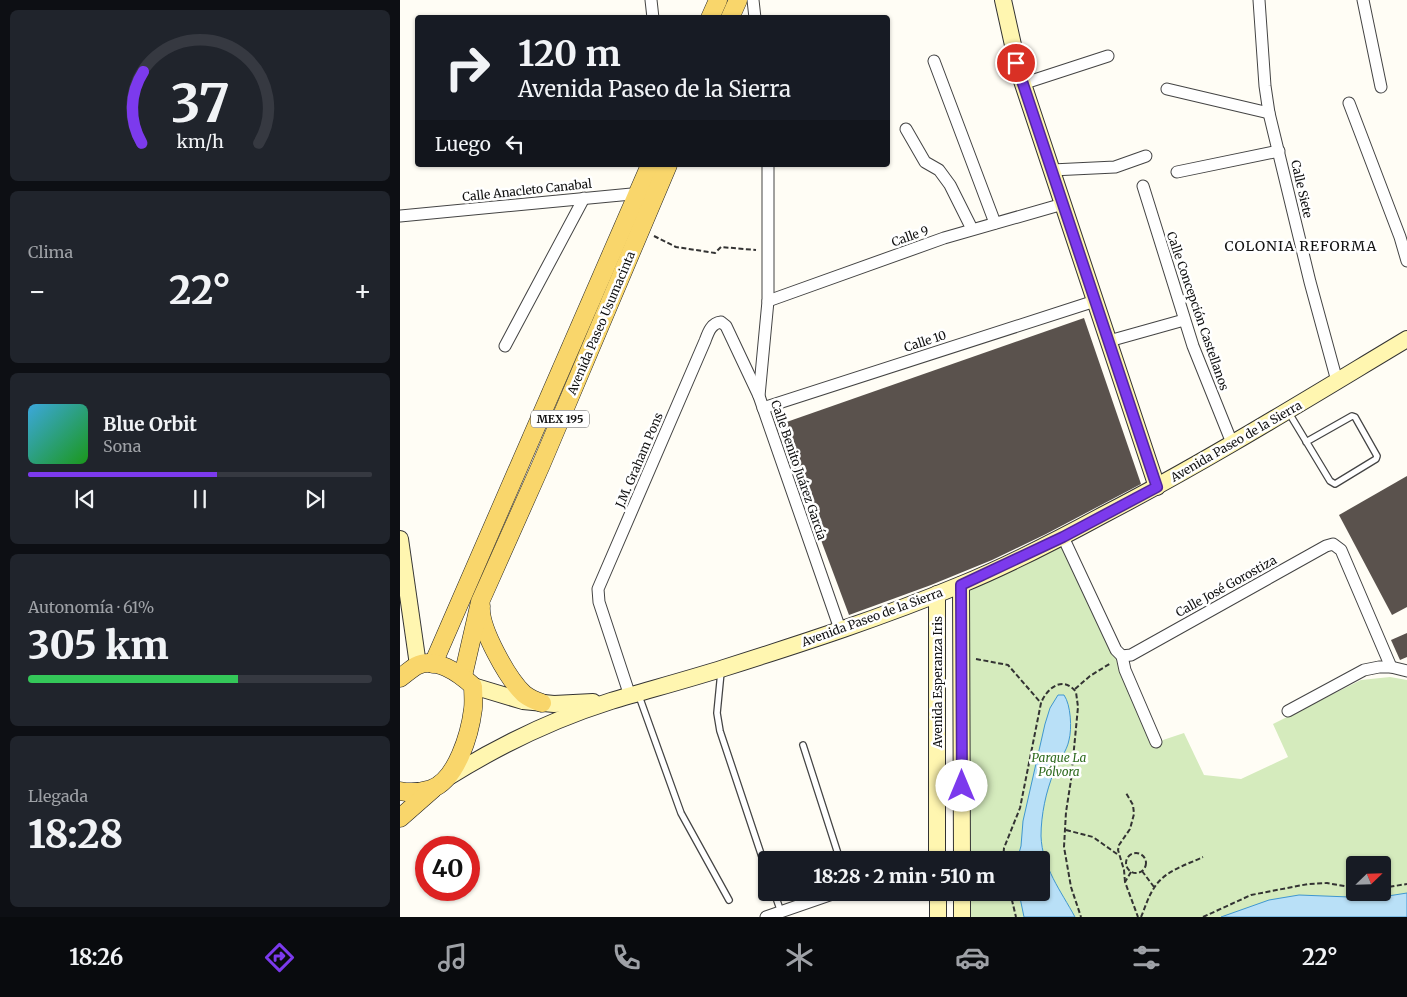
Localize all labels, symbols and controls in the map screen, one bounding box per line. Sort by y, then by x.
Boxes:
text: 120 m [518,32,621,76]
icon: right [435,35,500,100]
pin [995,42,1037,84]
icon: arrive [1002,49,1030,77]
text: 37 [171,71,229,136]
text: Avenida Paseo de la Sierra [518,75,791,103]
text: km/h [176,130,224,153]
icon: left [501,130,529,158]
text: Luego [435,132,491,156]
street label: Calle Siete [1288,159,1316,219]
street label: Calle Anacleto Canabal [461,176,593,204]
street label: Calle 9 [889,222,931,250]
street label: Calle Concepción Castellanos [1164,230,1232,392]
district label: COLONIA REFORMA [1225,237,1377,255]
text: Clima [28,242,73,262]
street label: Avenida Paseo Usumacinta [564,248,638,398]
text: 22° [169,267,231,314]
text: − [28,273,47,309]
text: + [353,273,372,309]
street label: Calle 10 [902,327,948,355]
street label: Avenida Paseo de la Sierra [1167,397,1305,485]
street label: Calle Benito Juárez García [768,398,830,542]
road number: MEX 195 [531,410,589,428]
street label: J.M. Graham Pons [612,410,666,511]
text: Blue Orbit [103,412,197,436]
text: Sona [103,436,141,456]
icon: previous [71,485,99,513]
icon: pause [186,485,214,513]
icon: next [301,485,329,513]
street label: Calle José Gorostiza [1173,552,1279,620]
street label: Avenida Paseo de la Sierra [799,584,945,650]
text: Autonomía · 61% [28,597,154,617]
street label: Avenida Esperanza Iris [930,616,945,749]
text: 305 km [28,622,169,669]
park label: Parque La Pólvora [1032,750,1087,779]
position arrow [935,759,987,811]
text: Llegada [28,786,88,806]
text: 18:28 [28,811,123,858]
speed limit sign: 40 [415,836,480,901]
north arrow [1346,856,1391,901]
map controls [1346,856,1391,901]
text: 18:28 · 2 min · 510 m [813,864,995,888]
icon: directions [262,940,297,975]
icon: music [435,940,470,975]
icon: phone [609,940,644,975]
icon: climate [782,940,817,975]
icon: car [955,940,990,975]
icon: filters [1129,940,1164,975]
text: 18:26 [69,943,123,971]
text: 22° [1302,943,1338,971]

